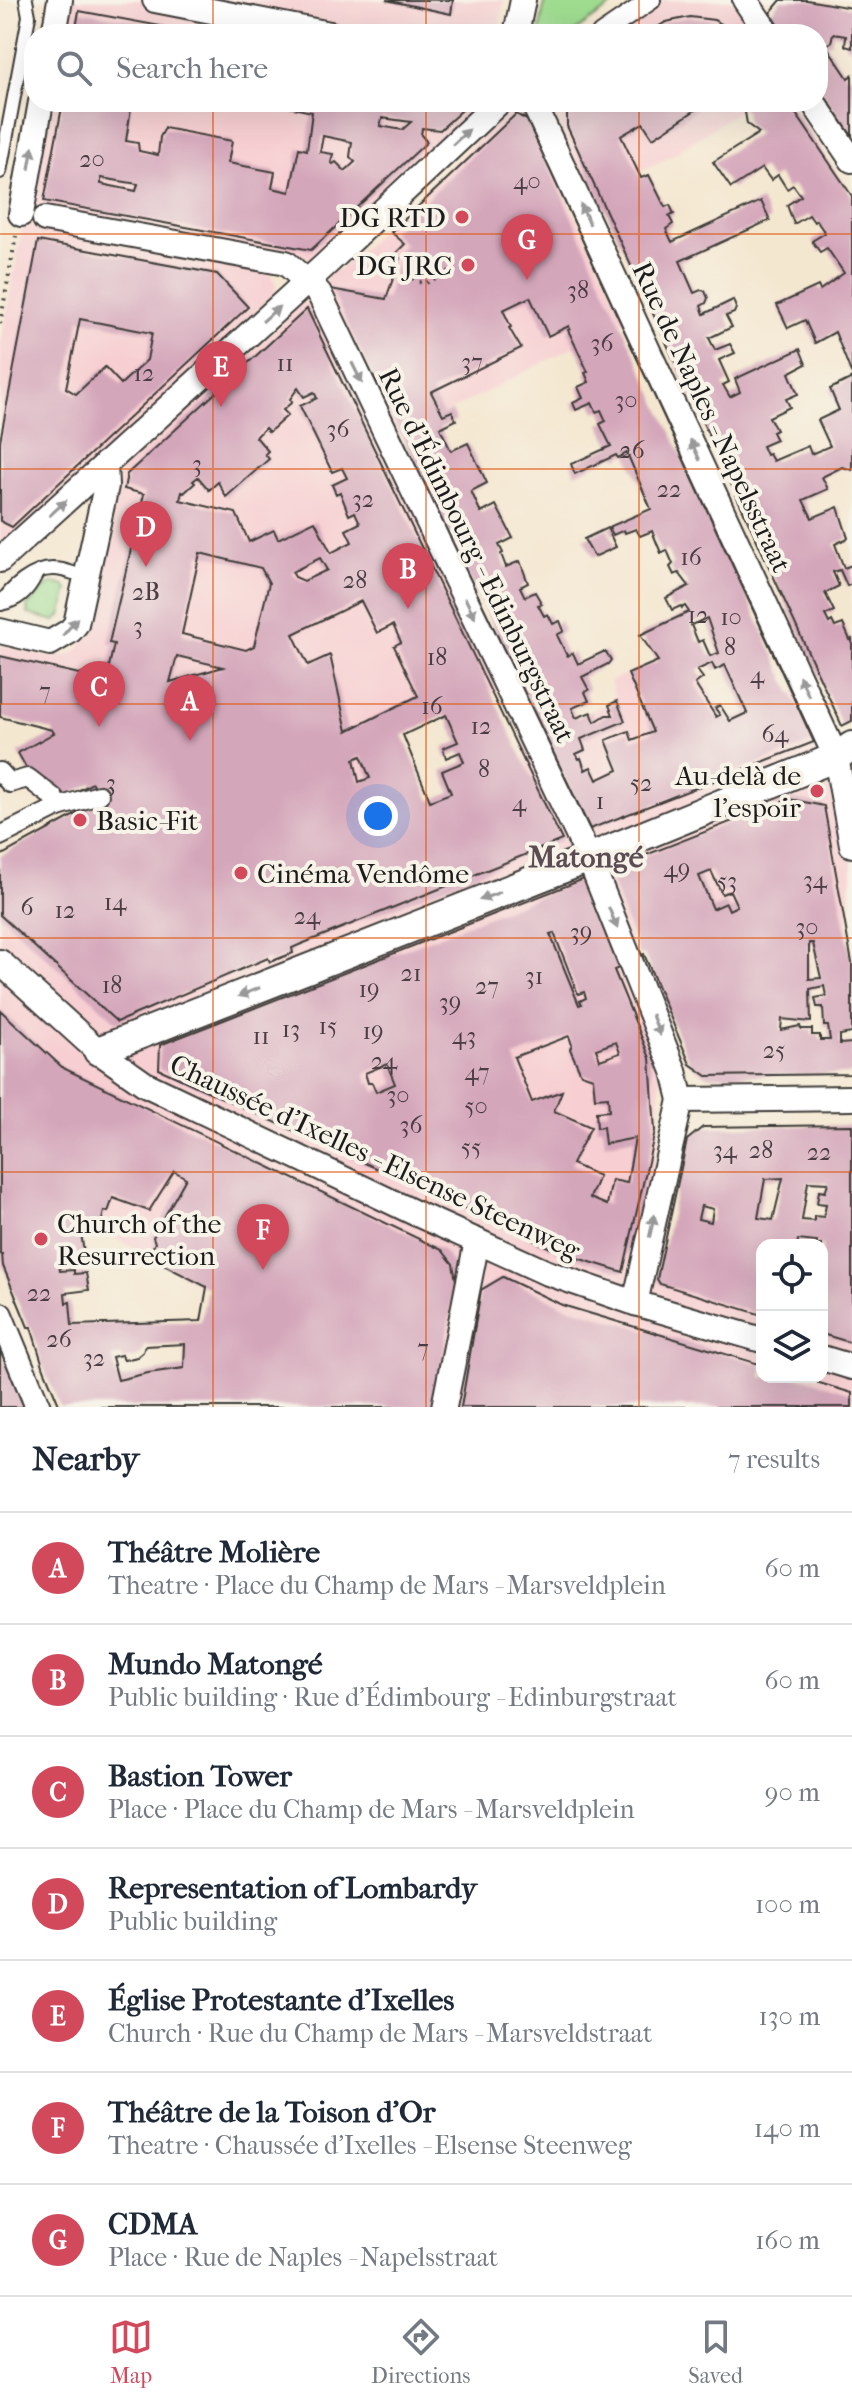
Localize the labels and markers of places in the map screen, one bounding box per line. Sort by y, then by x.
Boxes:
place label: DG RTD [339,201,446,234]
marker: DG RTD [453,208,471,226]
pin: G [501,214,553,280]
place label: DG JRC [356,249,452,282]
marker: DG JRC [459,256,477,274]
pin: E [195,341,247,407]
pin: D [120,501,172,567]
pin: B [382,543,434,609]
pin: C [73,661,125,727]
pin: A [164,675,216,741]
place label: Au-delà de l'espoir [674,759,801,824]
marker: Au-delà de l'espoir [808,782,826,800]
place label: Basic-Fit [96,804,198,837]
marker: Basic-Fit [71,811,89,829]
place label: Cinéma Vendôme [257,857,469,890]
marker: Cinéma Vendôme [232,864,250,882]
pin: F [237,1204,289,1270]
place label: Church of the Resurrection [57,1207,222,1272]
marker: Church of the Resurrection [32,1230,50,1248]

